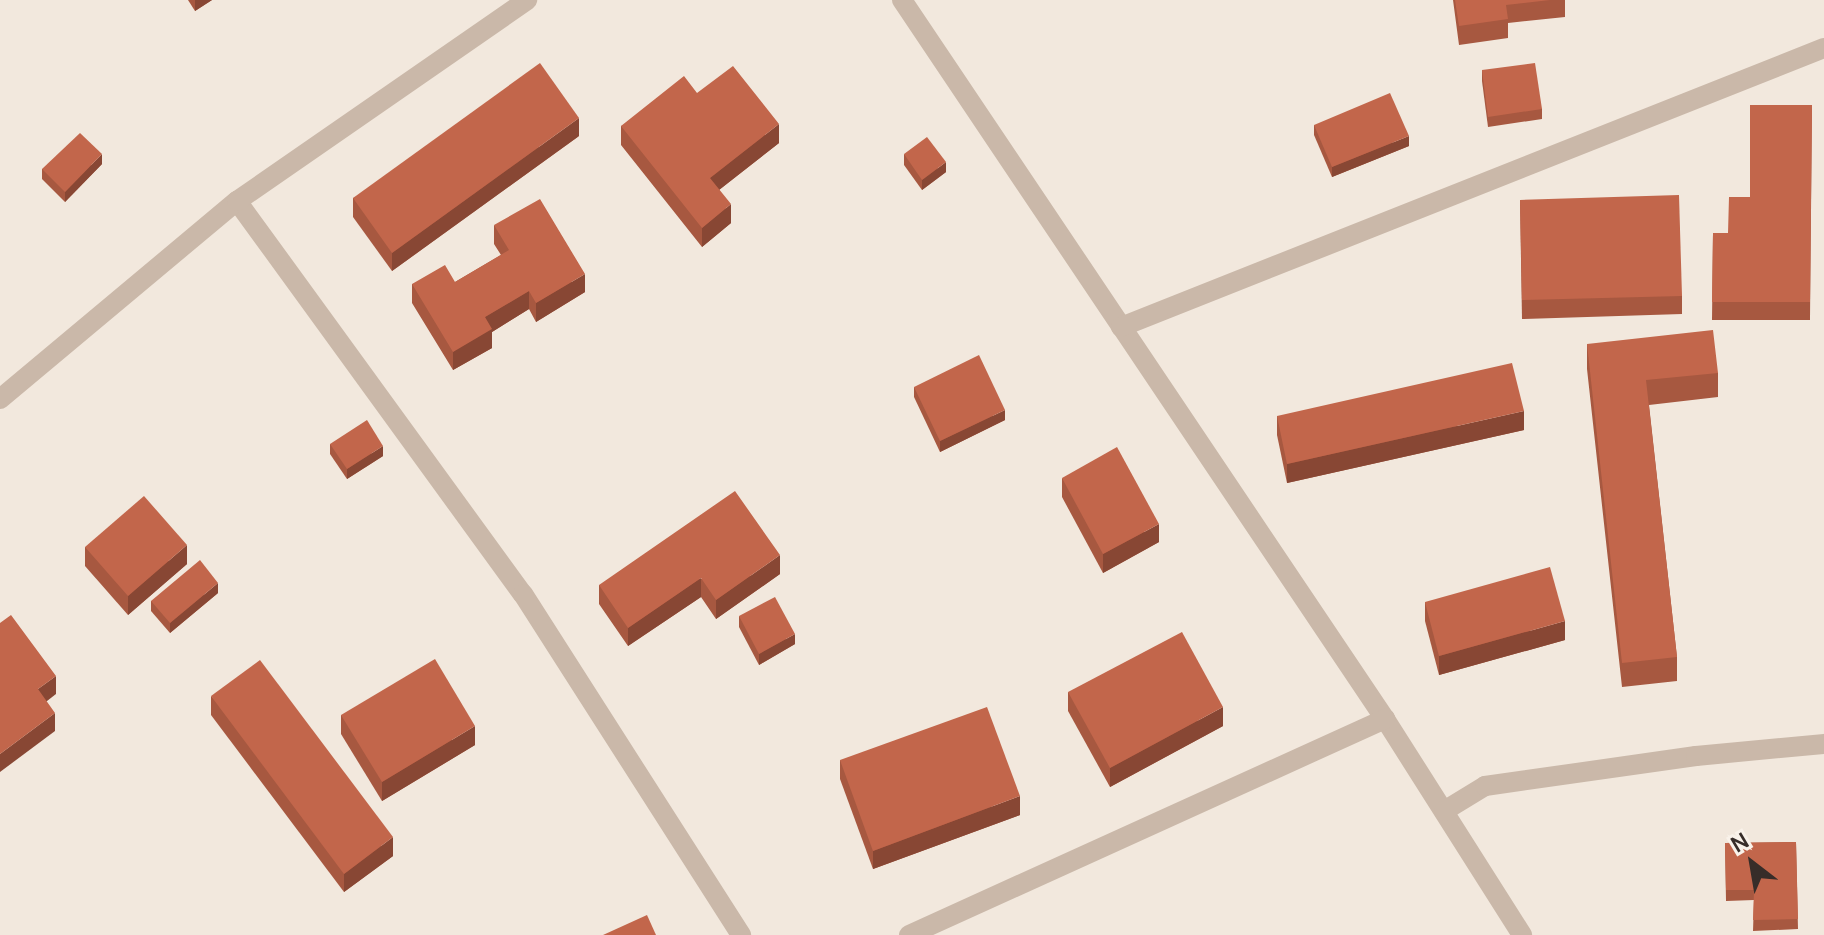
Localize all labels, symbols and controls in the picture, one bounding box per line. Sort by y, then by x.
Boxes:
north arrow [1712,823,1792,903]
text: N [1725,826,1754,859]

